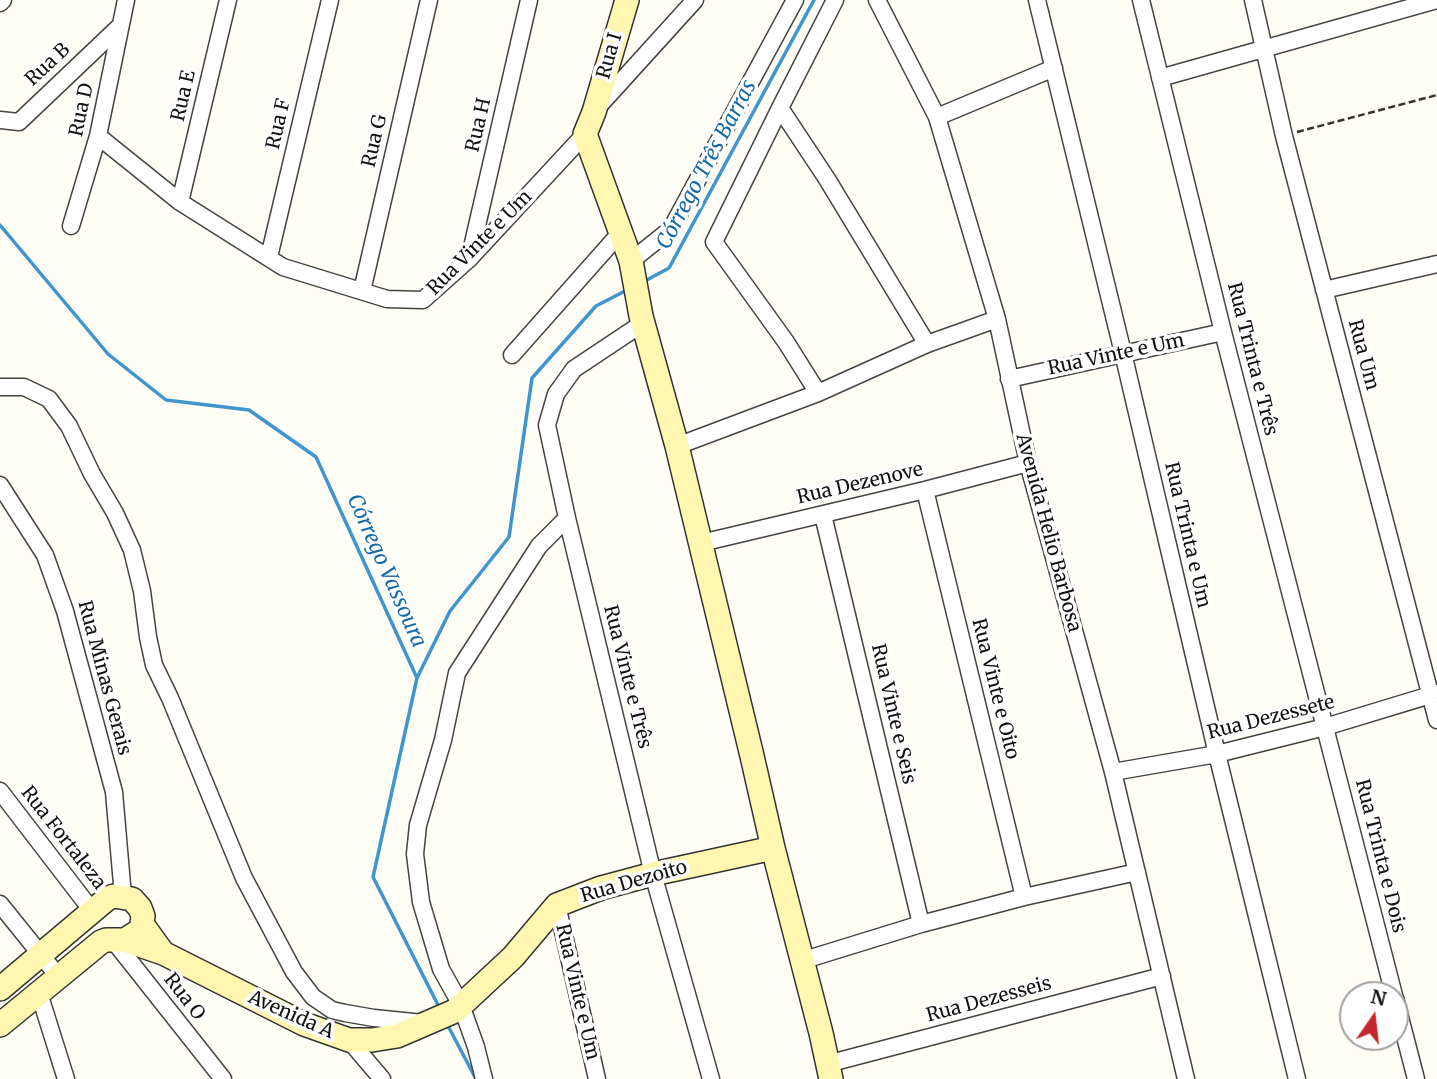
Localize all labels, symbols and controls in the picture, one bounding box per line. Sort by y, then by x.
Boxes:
street label: Rua I [593,30,627,82]
street label: Rua B [21,39,75,91]
street label: Rua E [167,68,201,124]
water label: Córrego Três Barras [652,76,762,254]
street label: Rua D [65,81,99,139]
street label: Rua F [262,96,296,152]
street label: Rua H [462,96,496,154]
street label: Rua G [358,112,392,170]
street label: Rua Vinte e Um [423,186,537,300]
street label: Rua Trinta e Três [1222,280,1282,438]
street label: Rua Um [1343,317,1383,393]
street label: Rua Vinte e Um [1046,329,1186,381]
street label: Avenida Helio Barbosa [1011,431,1085,635]
street label: Rua Dezenove [795,458,925,510]
street label: Rua Trinta e Um [1159,460,1215,610]
water label: Córrego Vassoura [341,491,431,651]
street label: Rua Minas Gerais [72,598,136,758]
street label: Rua Vinte e Três [598,603,656,751]
street label: Rua Vinte e Oito [967,616,1023,762]
street label: Rua Vinte e Seis [866,642,920,786]
street label: Rua Dezessete [1205,691,1337,745]
street label: Rua Trinta e Dois [1350,777,1410,935]
street label: Rua Fortaleza [16,782,110,894]
street label: Rua Dezoito [578,856,690,908]
street label: Rua Vinte e Um [550,922,604,1062]
street label: Rua O [159,969,209,1025]
street label: Rua Dezesseis [924,972,1054,1028]
north arrow [1339,981,1409,1051]
text: N [1368,984,1389,1011]
street label: Avenida A [245,986,337,1044]

